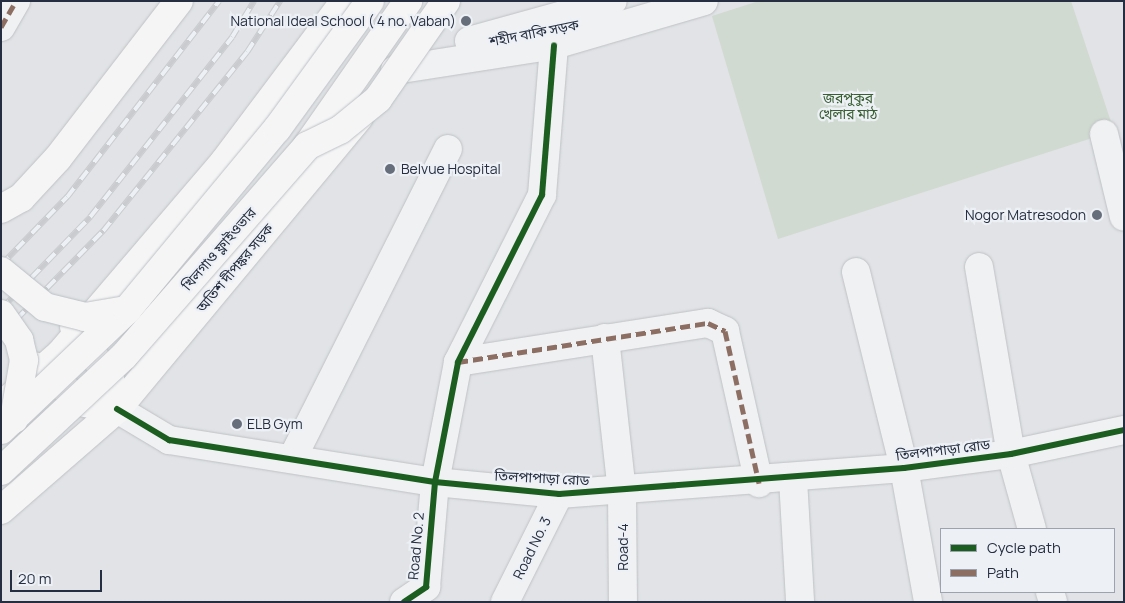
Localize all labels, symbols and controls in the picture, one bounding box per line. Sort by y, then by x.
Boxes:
place label: National Ideal School ( 4 no. Vaban) [230,13,456,29]
marker: National Ideal School ( 4 no. Vaban) [460,15,472,27]
street label: শহীদ বাকি সড়ক [488,16,580,50]
park label: জরপুকুর খেলার মাঠ [819,90,877,122]
place label: Belvue Hospital [401,161,501,177]
marker: Belvue Hospital [383,162,397,176]
street label: খিলগাও ফ্লাইওভার [178,204,260,294]
place label: Nogor Matresodon [965,207,1086,223]
marker: Nogor Matresodon [1090,208,1104,222]
street label: অতিশ দীপঙ্কর সড়ক [193,220,277,316]
place label: ELB Gym [247,416,303,432]
marker: ELB Gym [231,418,243,430]
street label: তিলপাপাড়া রোড [895,436,991,464]
street label: তিলপাপাড়া রোড [494,467,590,489]
street label: Road No. 2 [405,511,427,581]
street label: Road No. 3 [510,514,554,582]
street label: Road-4 [615,523,631,571]
legend [940,528,1115,593]
text: Cycle path [987,537,1061,558]
scale bar [12,560,105,592]
text: Path [987,562,1019,583]
text: 20 m [18,568,51,589]

